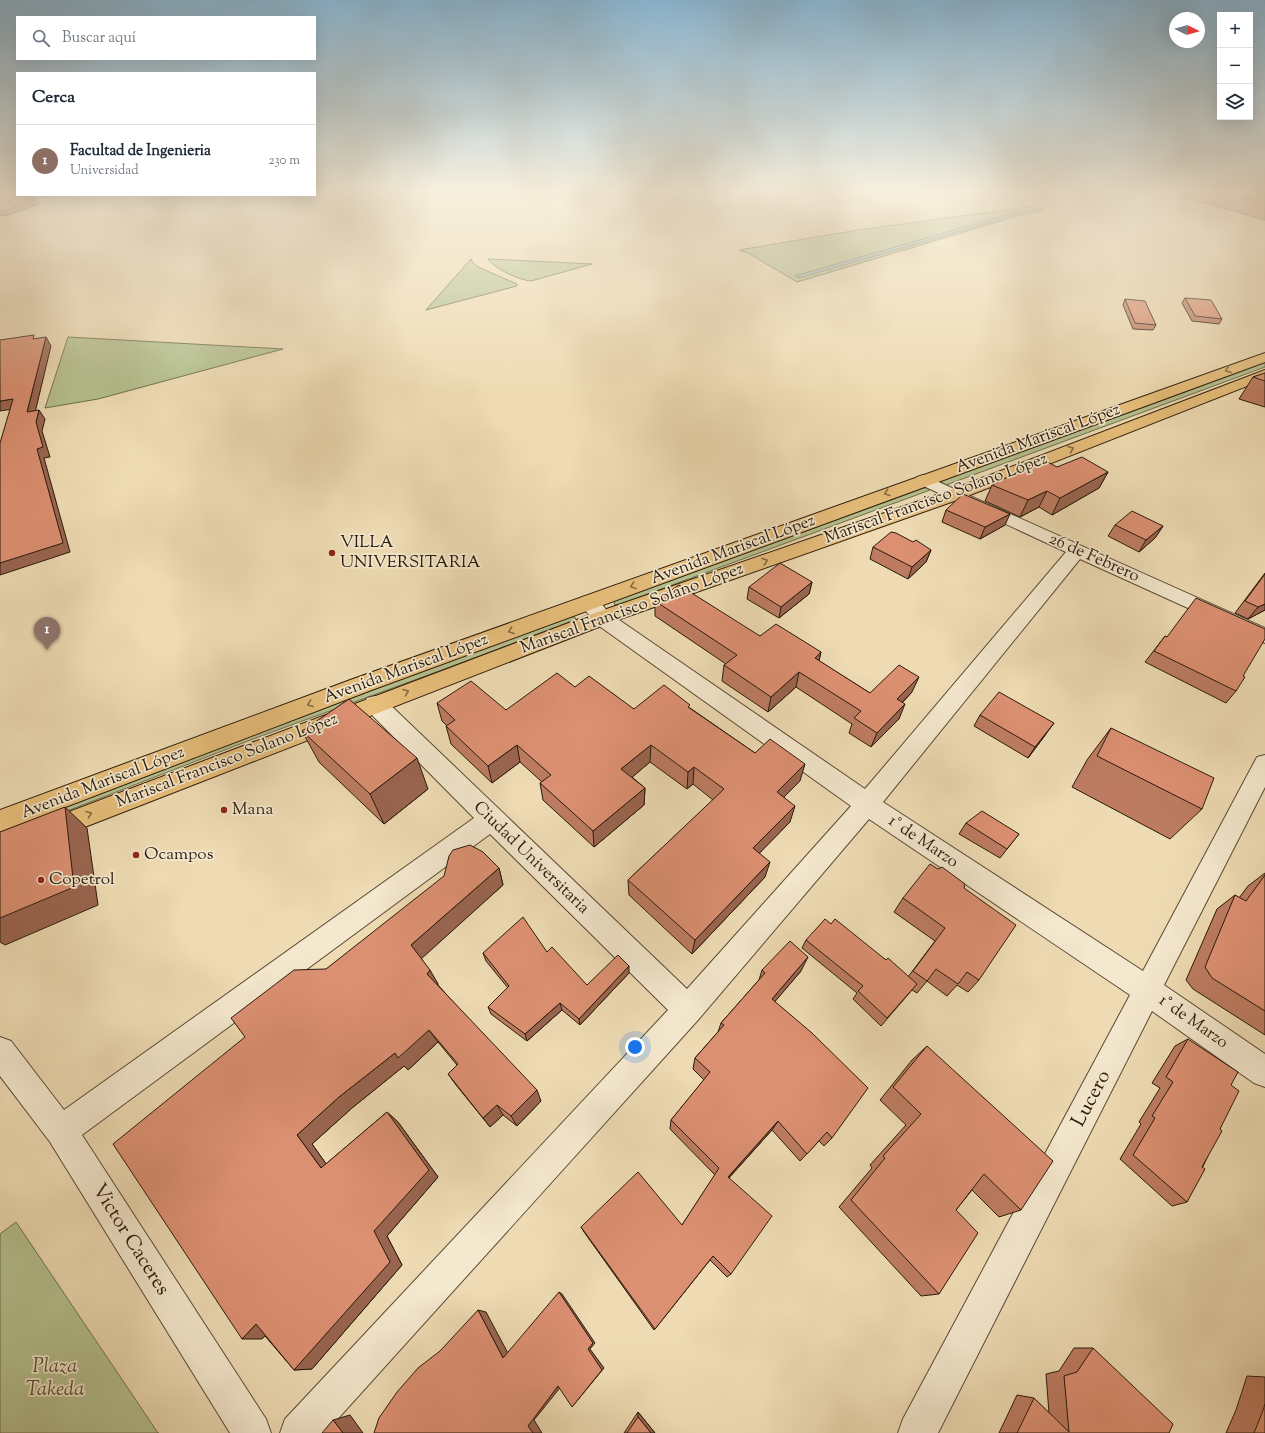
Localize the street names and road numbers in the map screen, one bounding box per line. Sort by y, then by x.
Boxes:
street label: Avenida Mariscal López [953,398,1123,480]
street label: Mariscal Francisco Solano López [821,447,1051,551]
street label: Avenida Mariscal López [648,509,818,591]
street label: 26 de Febrero [1045,527,1143,589]
street label: Mariscal Francisco Solano López [517,557,747,661]
street label: Avenida Mariscal López [321,628,491,710]
street label: Mariscal Francisco Solano López [113,708,341,814]
street label: Avenida Mariscal López [18,741,188,825]
street label: Ciudad Universitaria [467,796,595,920]
street label: 1° de Marzo [883,810,963,874]
street label: 1° de Marzo [1153,989,1233,1055]
street label: Lucero [1065,1065,1119,1132]
street label: Victor Caceres [84,1179,176,1302]

